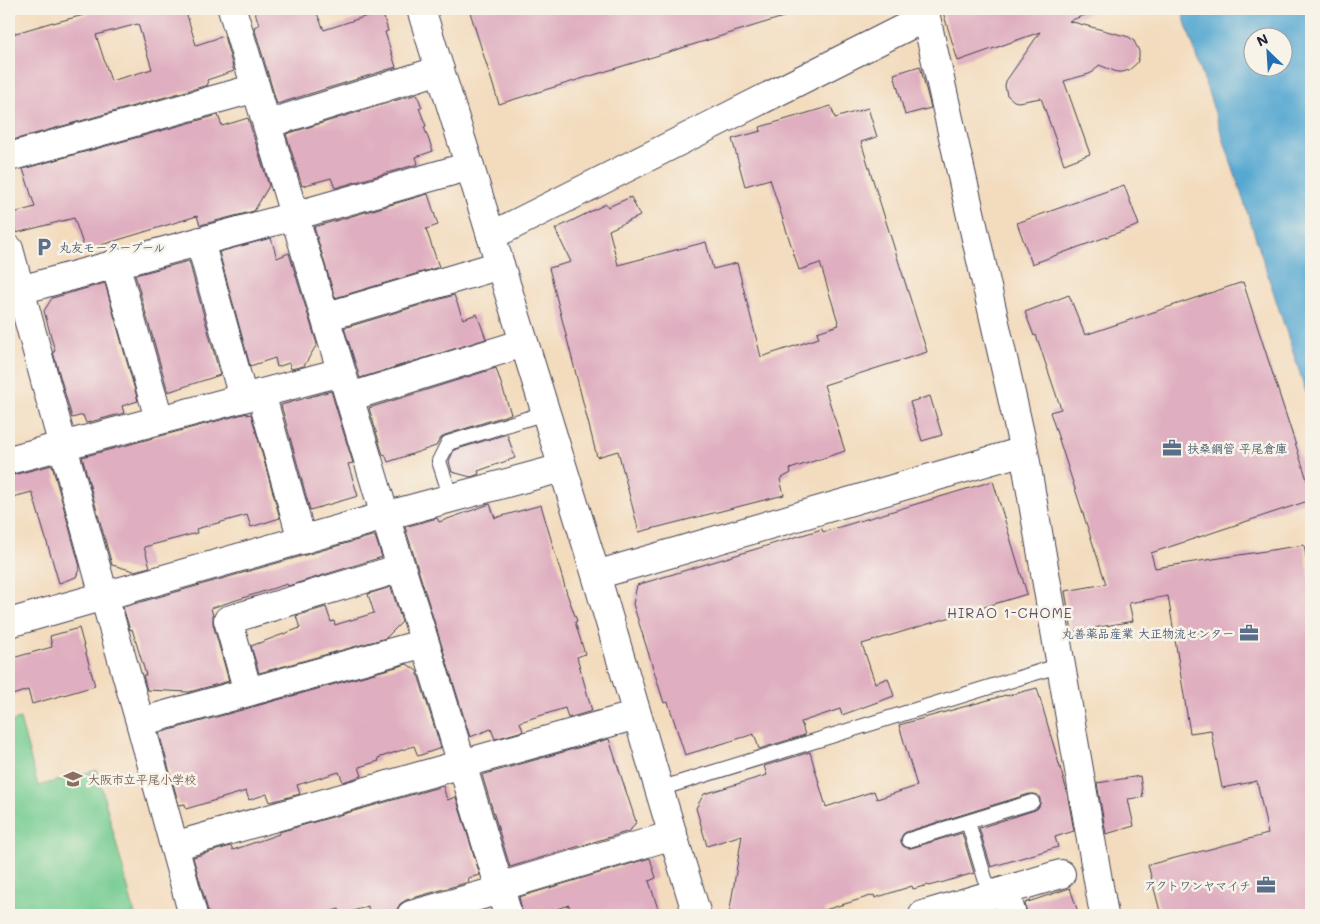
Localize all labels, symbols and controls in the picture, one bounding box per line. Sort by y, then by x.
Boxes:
north arrow [1242,28,1292,78]
text: N [1253,29,1271,51]
parking icon: 丸友モータープール [33,236,55,258]
place label: 丸友モータープール [59,239,165,255]
office icon: 扶桑鋼管 平尾倉庫 [1161,437,1183,459]
place label: 扶桑鋼管 平尾倉庫 [1187,440,1287,456]
district label: HIRAO 1-CHOME [947,603,1073,622]
office icon: 丸善薬品産業 大正物流センター [1238,622,1260,644]
place label: 丸善薬品産業 大正物流センター [1062,625,1234,641]
school or university icon: 大阪市立平尾小学校 [62,768,84,790]
place label: 大阪市立平尾小学校 [88,771,196,787]
office icon: アクトワンヤマイチ [1255,874,1277,896]
place label: アクトワンヤマイチ [1144,877,1251,893]

